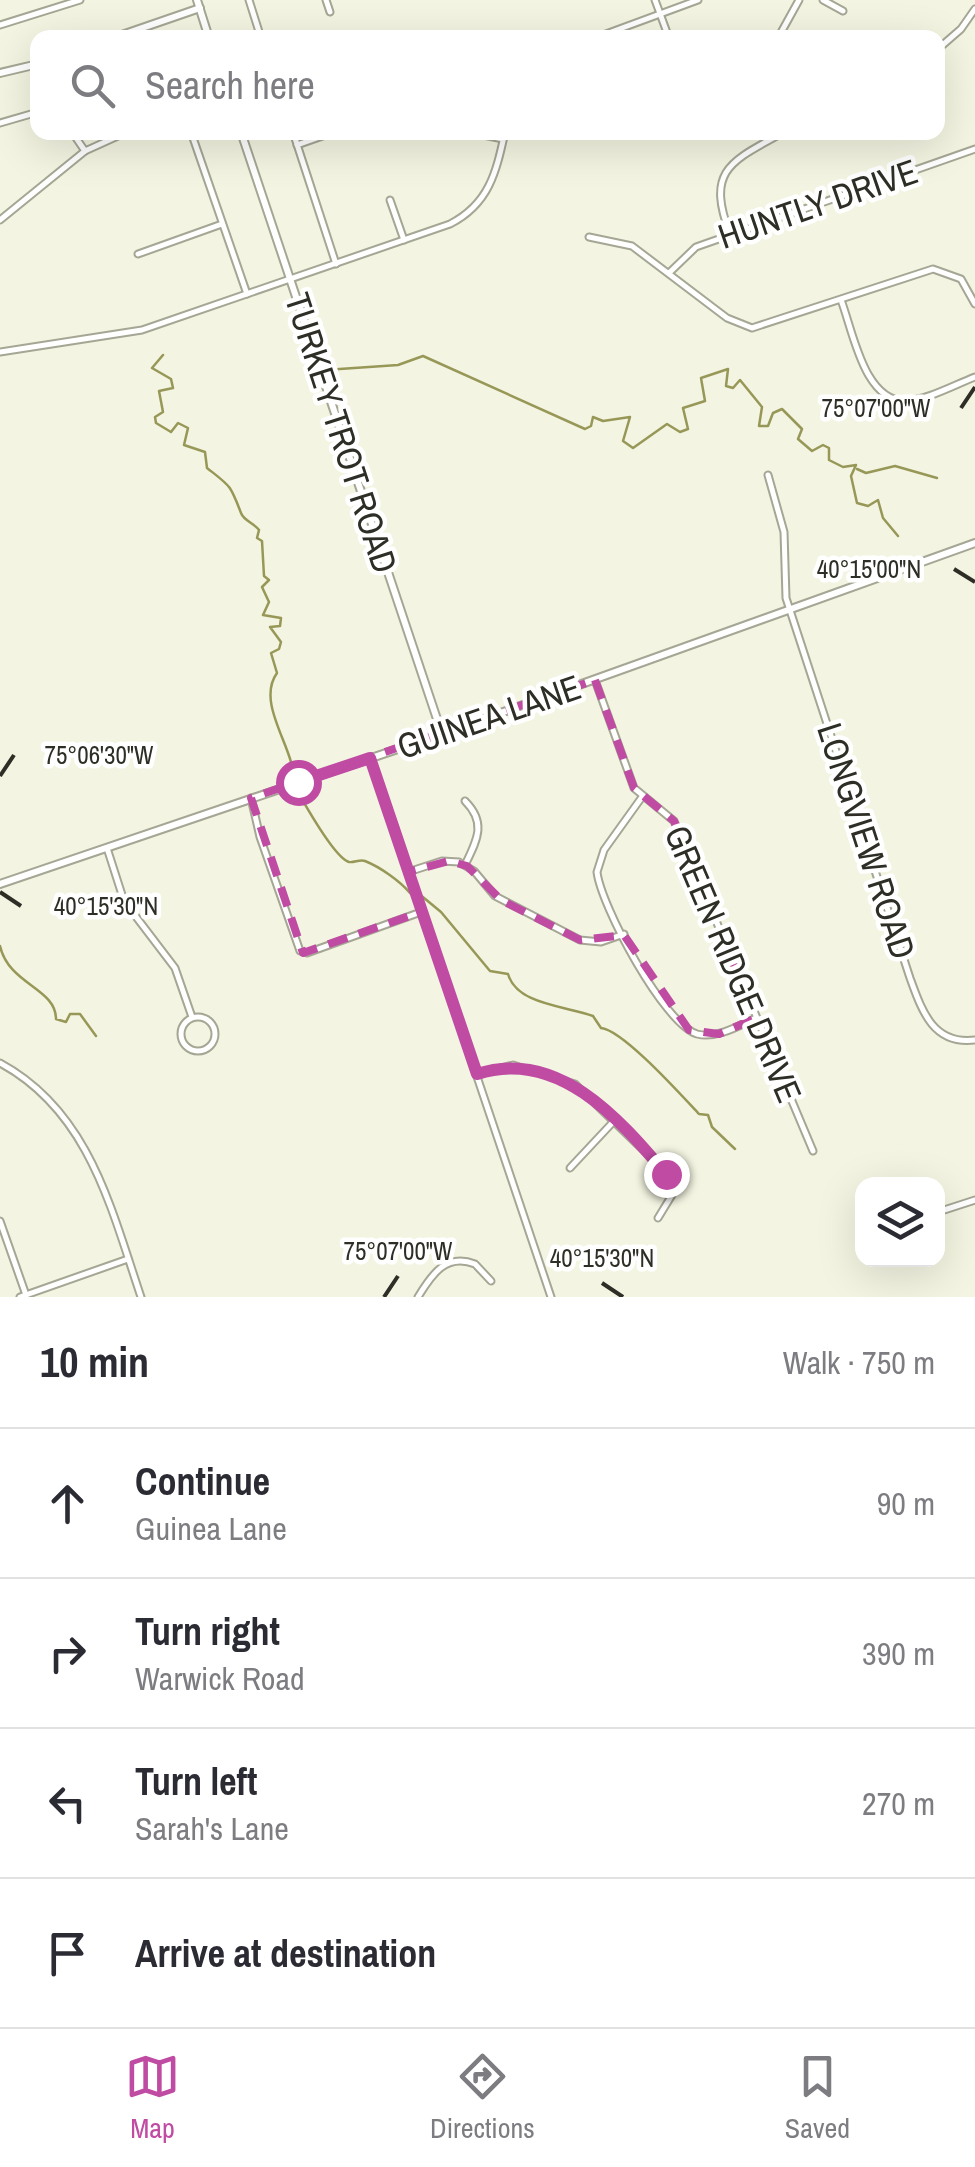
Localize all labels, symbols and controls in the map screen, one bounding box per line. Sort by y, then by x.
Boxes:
search box [30,30,945,140]
icon: search [65,58,120,113]
text: Search here [145,60,315,111]
street label: HUNTLY DRIVE [712,147,924,260]
street label: TURKEY TROT ROAD [274,287,409,579]
text: 75°07'00"W [822,391,931,425]
text: 40°15'00"N [817,552,921,586]
street label: GUINEA LANE [391,663,587,770]
street label: LONGVIEW ROAD [806,717,927,965]
text: 75°06'30"W [45,738,154,772]
route start [276,760,322,806]
street label: GREEN RIDGE DRIVE [654,818,813,1110]
text: 40°15'30"N [54,889,158,923]
route end [644,1152,690,1198]
map controls [855,1177,945,1267]
button: layers [855,1177,945,1267]
text: 75°07'00"W [344,1234,453,1268]
text: 40°15'30"N [550,1241,654,1275]
text: 10 min [40,1334,149,1390]
text: Walk · 750 m [783,1341,935,1384]
text: Continue [135,1456,270,1507]
icon: ahead [40,1476,95,1531]
text: 90 m [877,1482,935,1525]
text: Guinea Lane [135,1507,287,1550]
text: Turn right [135,1606,280,1657]
icon: right [40,1626,95,1681]
text: 390 m [862,1632,935,1675]
text: Warwick Road [135,1657,305,1700]
text: Turn left [135,1756,257,1807]
icon: left [40,1776,95,1831]
text: 270 m [862,1782,935,1825]
text: Sarah's Lane [135,1807,289,1850]
icon: arrive [40,1926,95,1981]
text: Arrive at destination [135,1928,436,1979]
tab: Map [125,2049,180,2147]
tab: Directions [430,2049,535,2147]
tab: Saved [785,2049,850,2147]

